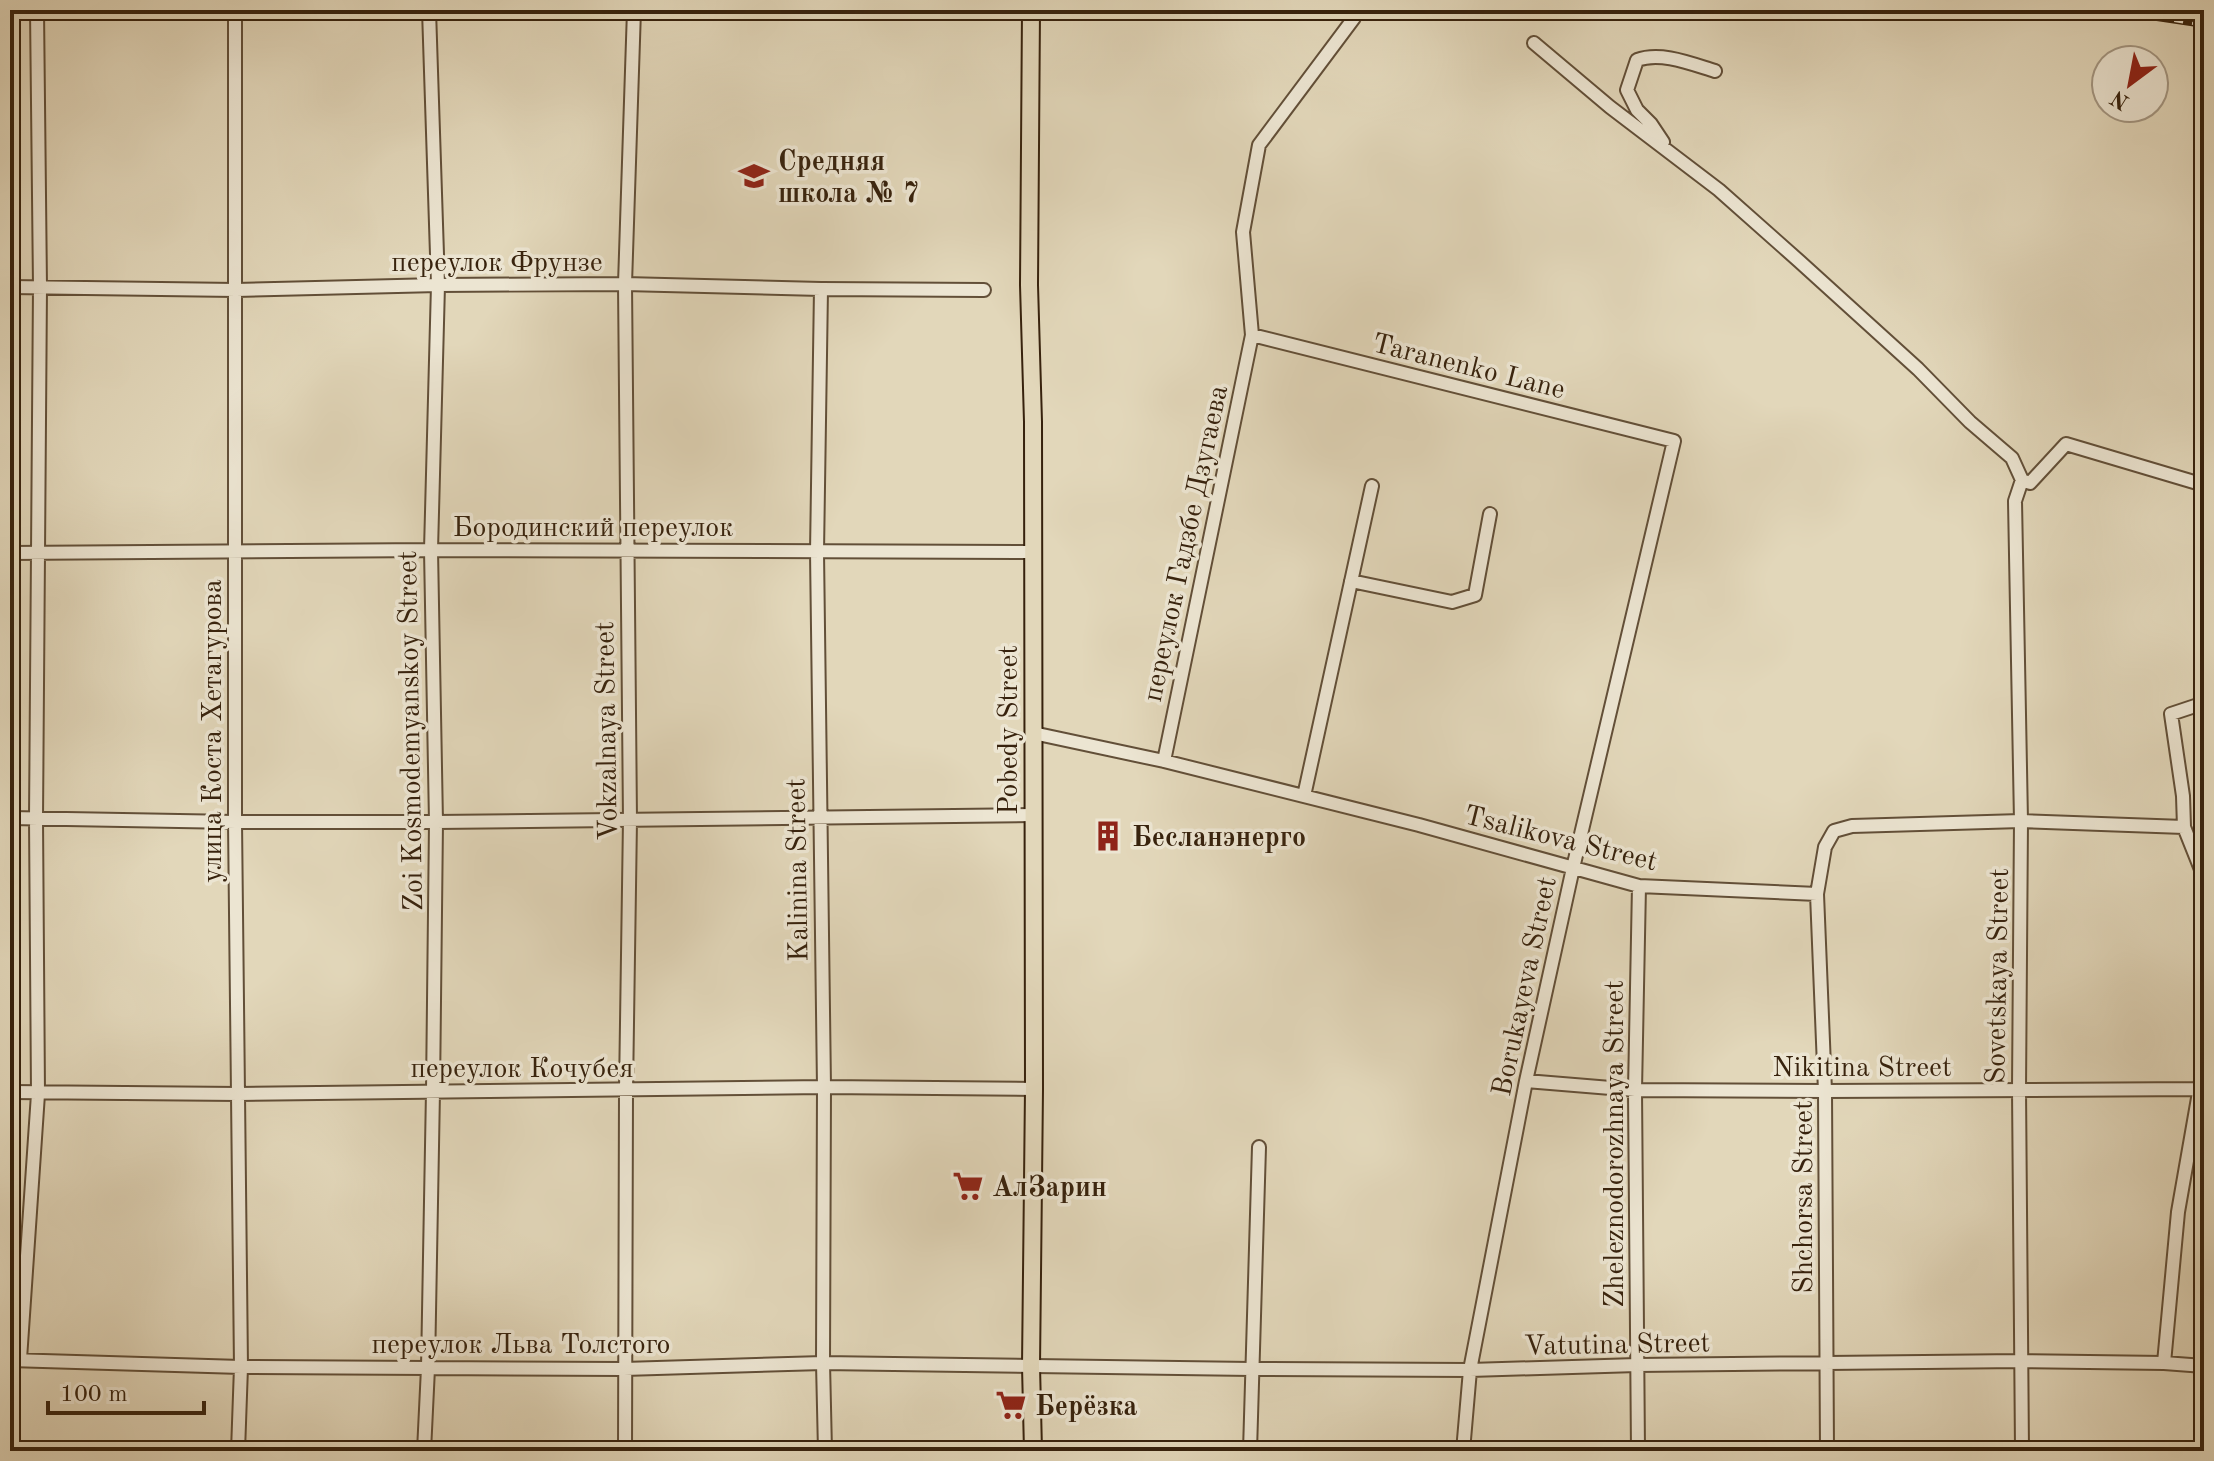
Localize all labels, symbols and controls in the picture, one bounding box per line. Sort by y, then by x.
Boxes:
north arrow [2090,44,2170,124]
text: N [2107,85,2133,113]
place label: Средняя школа № 7 [778,148,919,209]
school or university icon: Средняя школа № 7 [737,159,771,193]
street label: переулок Фрунзе [391,250,603,278]
street label: Taranenko Lane [1369,330,1568,405]
street label: переулок Гадзбе Дзугаева [1140,383,1234,704]
street label: Бородинский переулок [453,515,733,543]
street label: Zoi Kosmodemyanskoy Street [395,550,429,912]
street label: улица Коста Хетагурова [200,579,228,883]
street label: Vokzalnaya Street [592,621,624,841]
street label: Pobedy Street [996,645,1024,815]
street label: Kalinina Street [783,778,815,962]
street label: Tsalikova Street [1461,802,1660,877]
building icon: Бесланэнерго [1091,819,1125,853]
place label: Бесланэнерго [1132,825,1306,853]
street label: Sovetskaya Street [1983,868,2015,1084]
street label: Borukayeva Street [1489,874,1563,1099]
street label: Zheleznodorozhnaya Street [1602,980,1630,1308]
street label: Nikitina Street [1772,1055,1952,1083]
street label: переулок Кочубея [410,1056,634,1084]
street label: Shchorsa Street [1791,1100,1819,1294]
supermarket icon: АлЗарин [951,1169,985,1203]
place label: АлЗарин [992,1174,1107,1203]
street label: Vatutina Street [1524,1330,1710,1362]
street label: переулок Льва Толстого [372,1332,670,1360]
scale bar [48,1365,204,1415]
text: 100 m [60,1383,128,1407]
supermarket icon: Берёзка [994,1388,1028,1422]
place label: Берёзка [1035,1394,1138,1422]

